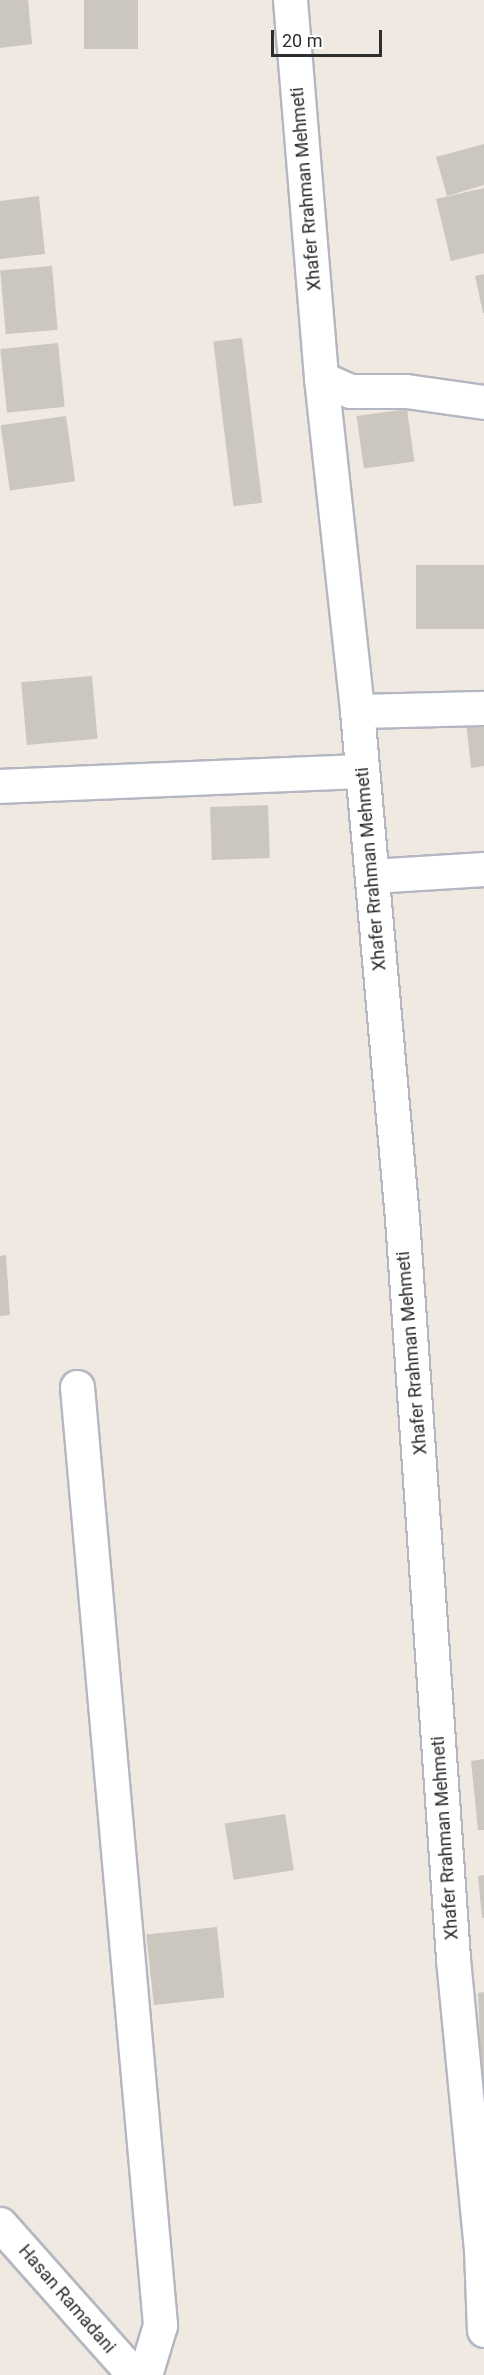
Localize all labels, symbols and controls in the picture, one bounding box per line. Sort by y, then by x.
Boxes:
scale bar [274,18,385,56]
text: 20 m [282,30,322,51]
street label: Xhafer Rrahman Mehmeti [286,86,326,292]
street label: Xhafer Rrahman Mehmeti [351,766,391,972]
street label: Xhafer Rrahman Mehmeti [392,1250,432,1456]
street label: Xhafer Rrahman Mehmeti [427,1735,463,1941]
street label: Hasan Ramadani [14,2240,120,2358]

